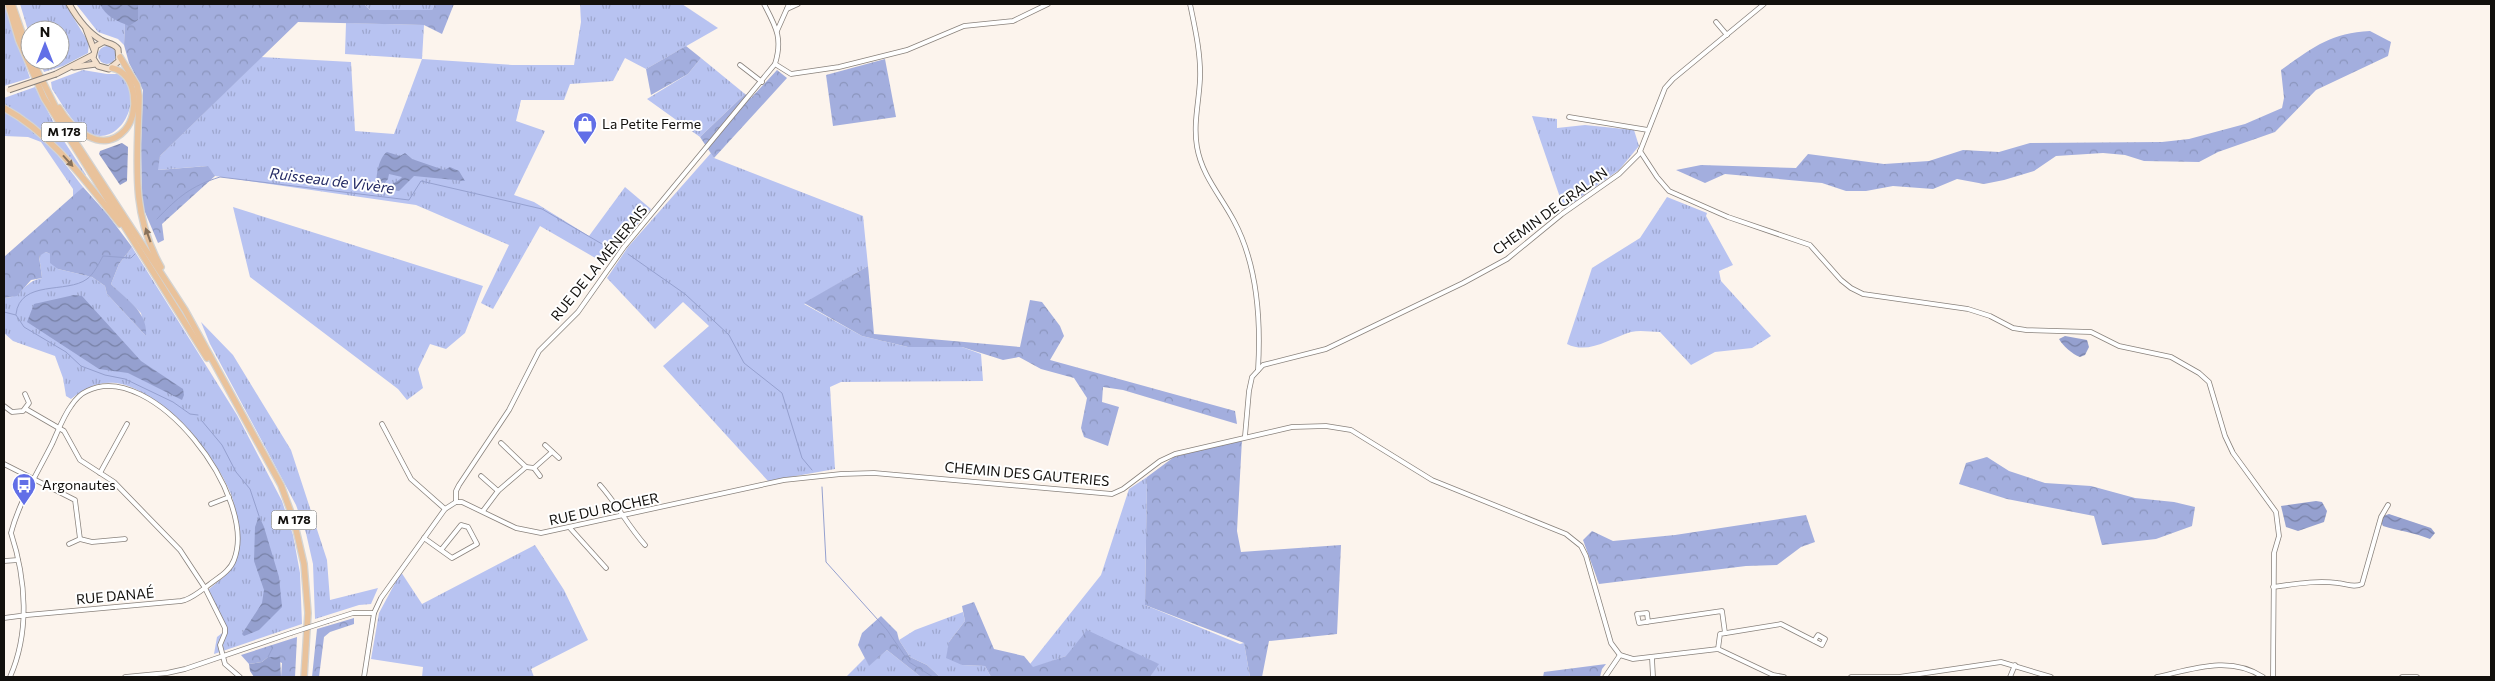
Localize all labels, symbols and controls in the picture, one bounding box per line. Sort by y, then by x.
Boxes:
north arrow [20,20,70,70]
text: N [40,23,50,40]
shop icon: La Petite Ferme [572,111,598,145]
place label: La Petite Ferme [602,115,701,132]
road number: M 178 [42,122,86,142]
one-way arrow [62,155,73,168]
water label: Ruisseau de Vivère [269,163,396,197]
street label: CHEMIN DE GRALAN [1489,163,1610,258]
street label: RUE DE LA MÉNERAIS [547,201,650,324]
one-way arrow [144,228,151,243]
street label: CHEMIN DES GAUTERIES [944,458,1110,489]
bus stop icon: Argonautes [11,472,37,506]
place label: Argonautes [42,476,116,493]
street label: RUE DU ROCHER [547,489,660,528]
road number: M 178 [272,510,316,530]
street label: RUE DANAÉ [75,584,155,607]

